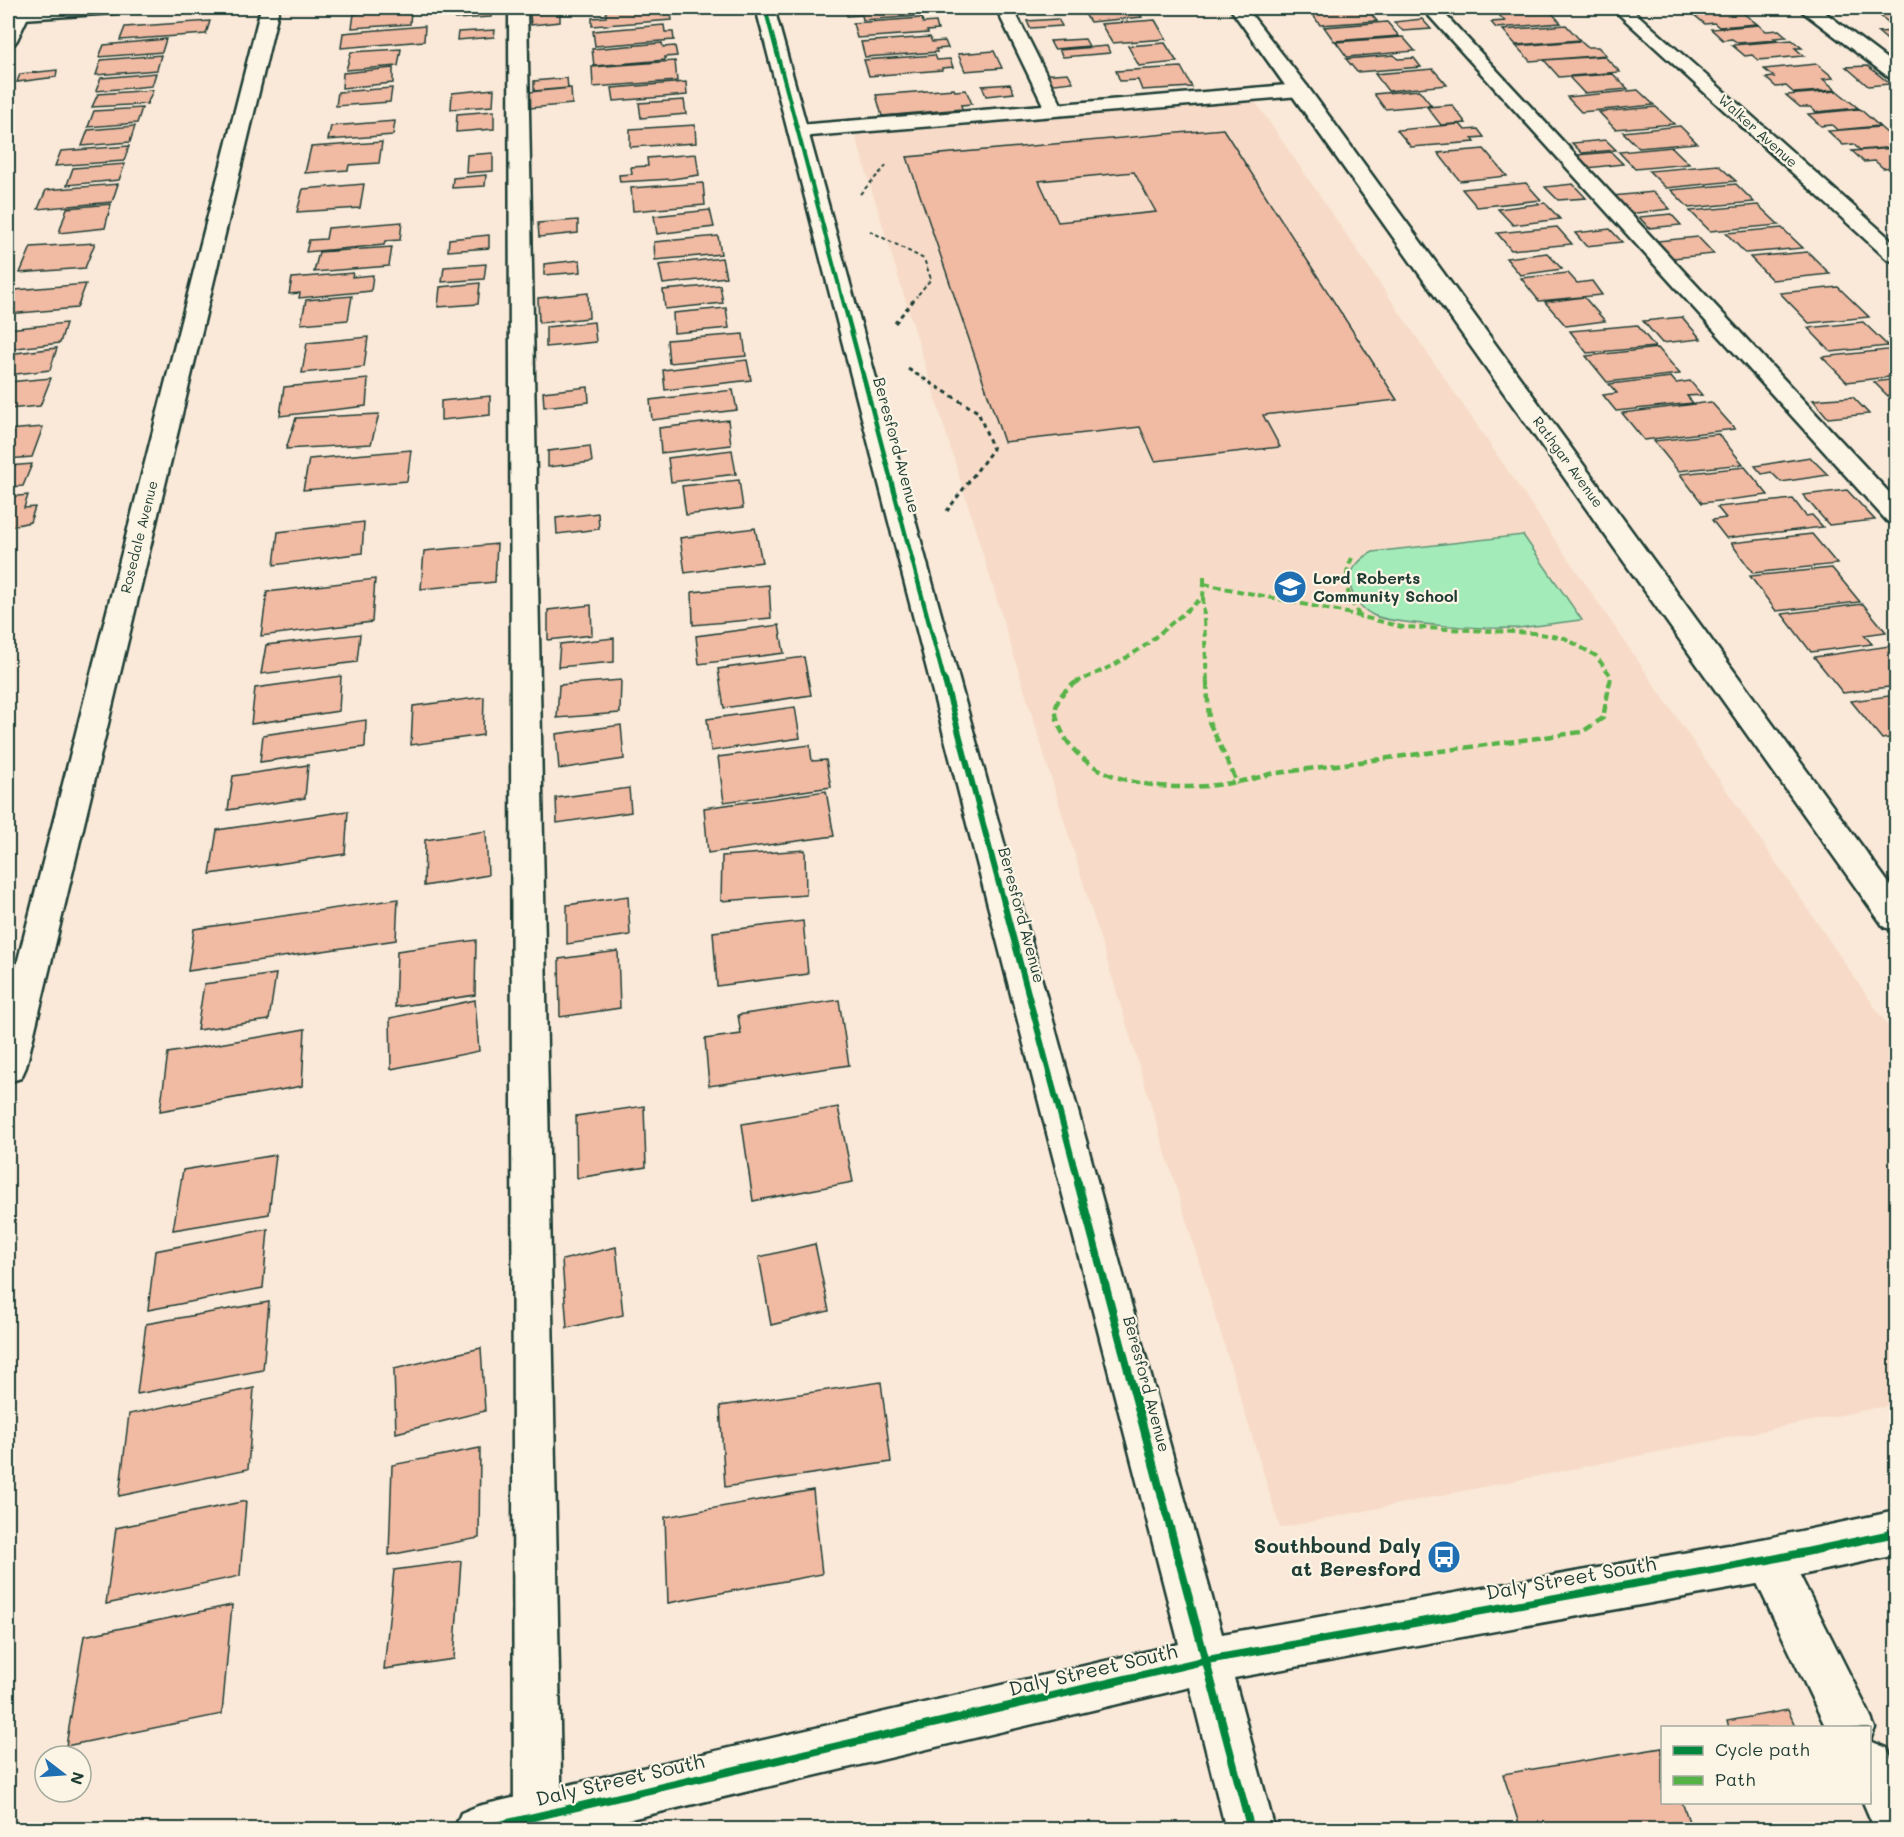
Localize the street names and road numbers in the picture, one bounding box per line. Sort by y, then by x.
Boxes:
street label: Walker Avenue [1715,90,1802,171]
street label: Beresford Avenue [869,375,926,515]
street label: Rathgar Avenue [1529,412,1608,511]
street label: Rosedale Avenue [115,479,162,595]
street label: Beresford Avenue [994,845,1051,985]
street label: Beresford Avenue [1119,1314,1176,1454]
street label: Daly Street South [1484,1549,1658,1605]
street label: Daly Street South [1006,1637,1180,1701]
street label: Daly Street South [533,1747,707,1811]

